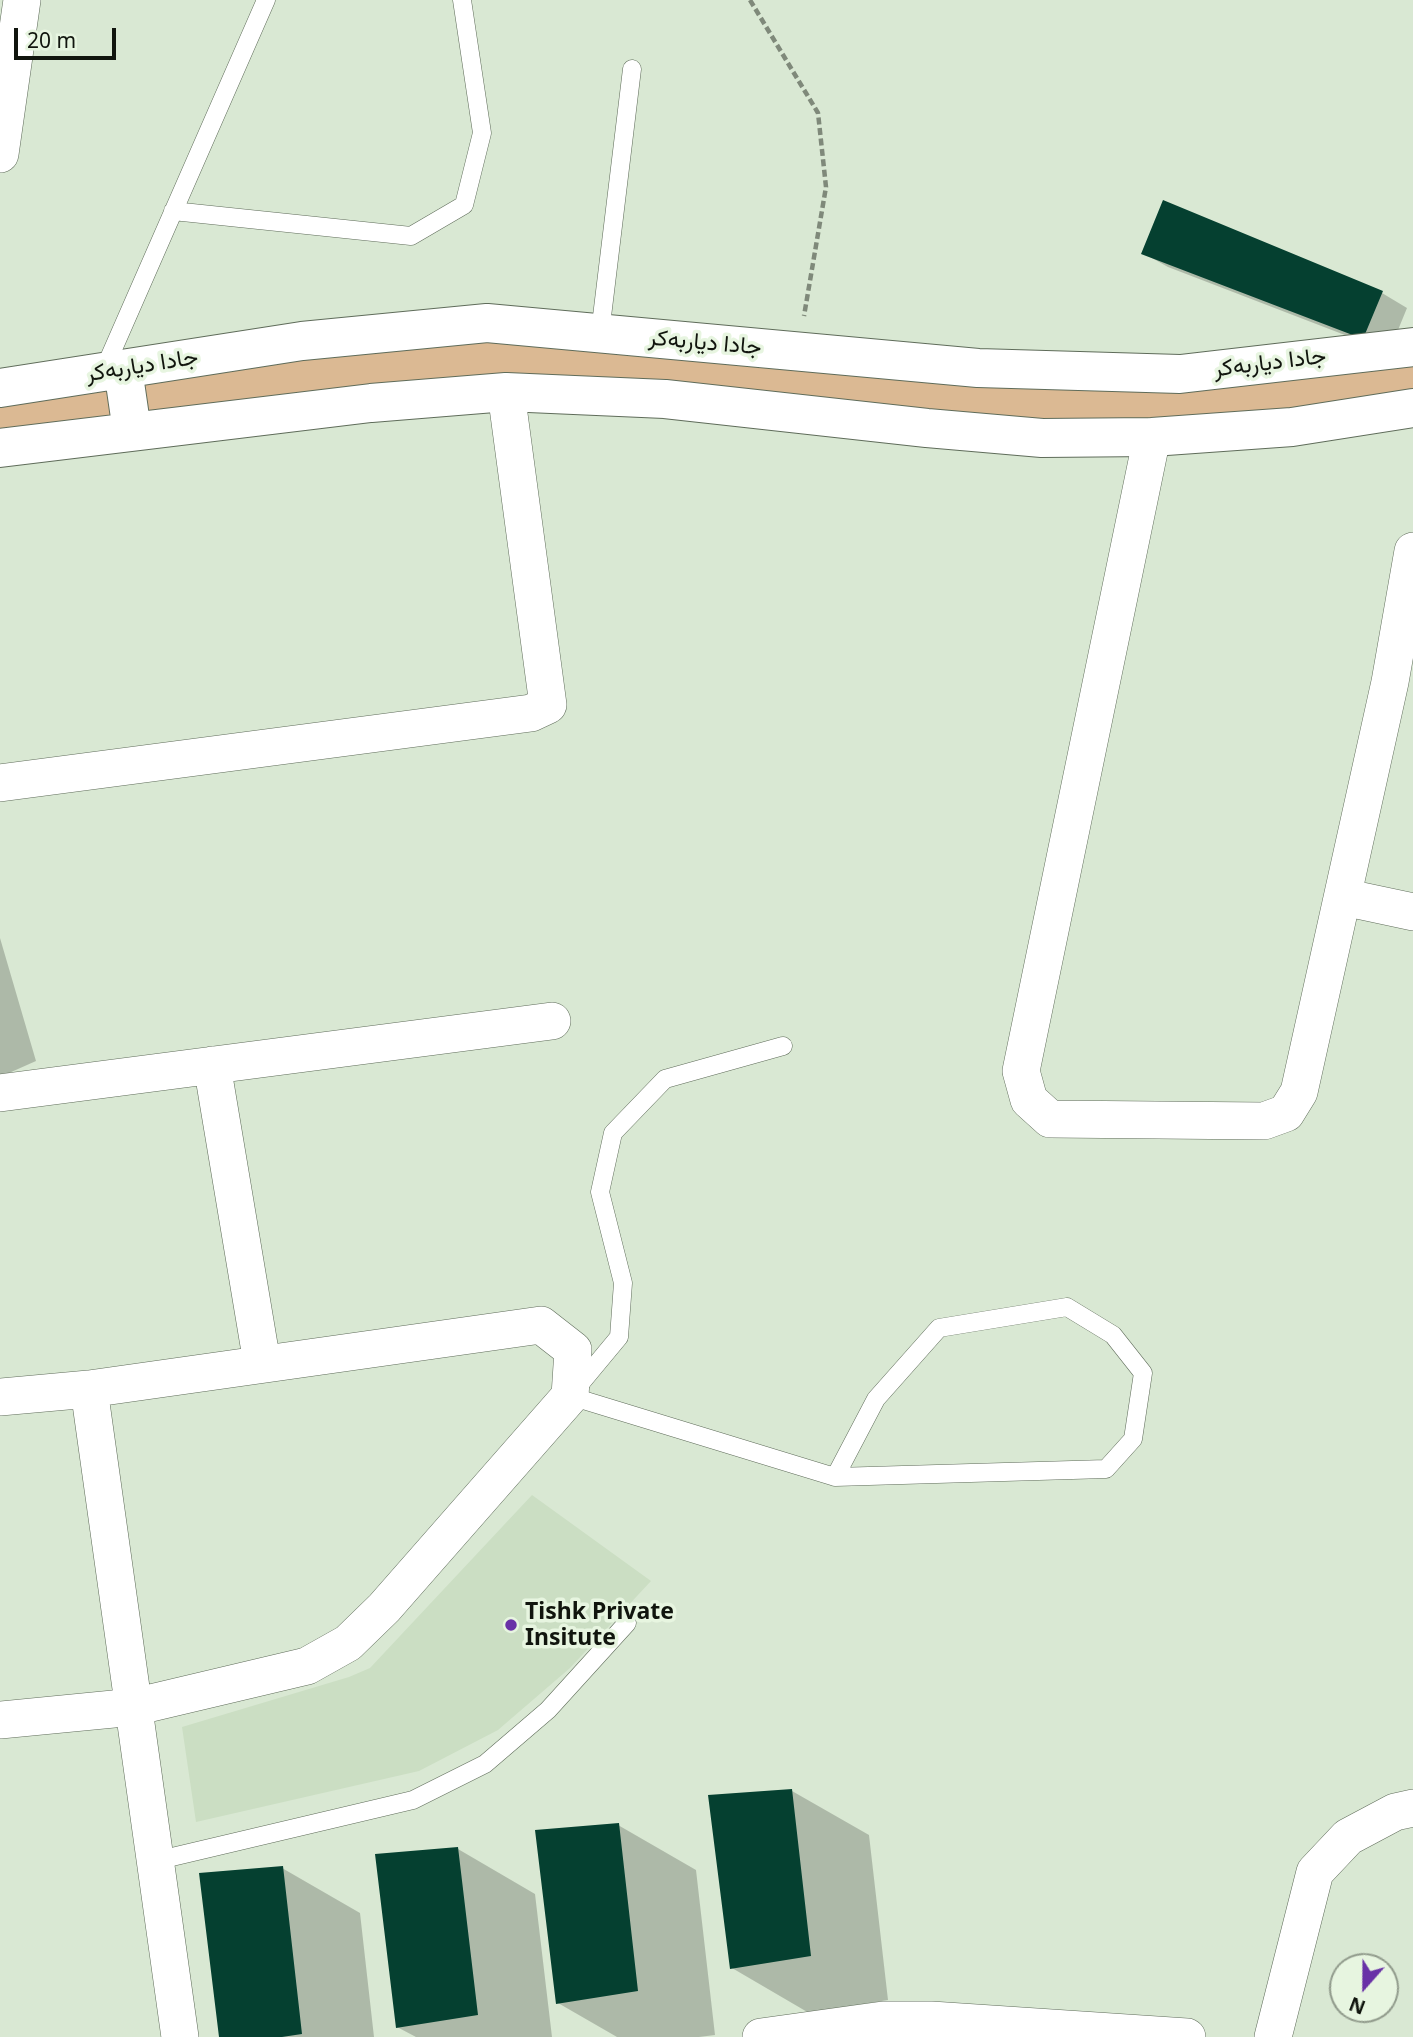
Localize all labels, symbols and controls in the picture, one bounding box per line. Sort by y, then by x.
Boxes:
scale bar [18,14,119,58]
text: 20 m [27,26,76,54]
street label: جادا دیاربه‌كر [647,324,763,362]
street label: جادا دیاربه‌كر [1212,342,1328,384]
street label: جادا دیاربه‌كر [84,344,200,388]
place label: Tishk Private Insitute [525,1598,674,1652]
marker: Tishk Private Insitute [503,1617,519,1633]
north arrow [1329,1953,1399,2023]
text: N [1345,1991,1369,2021]

